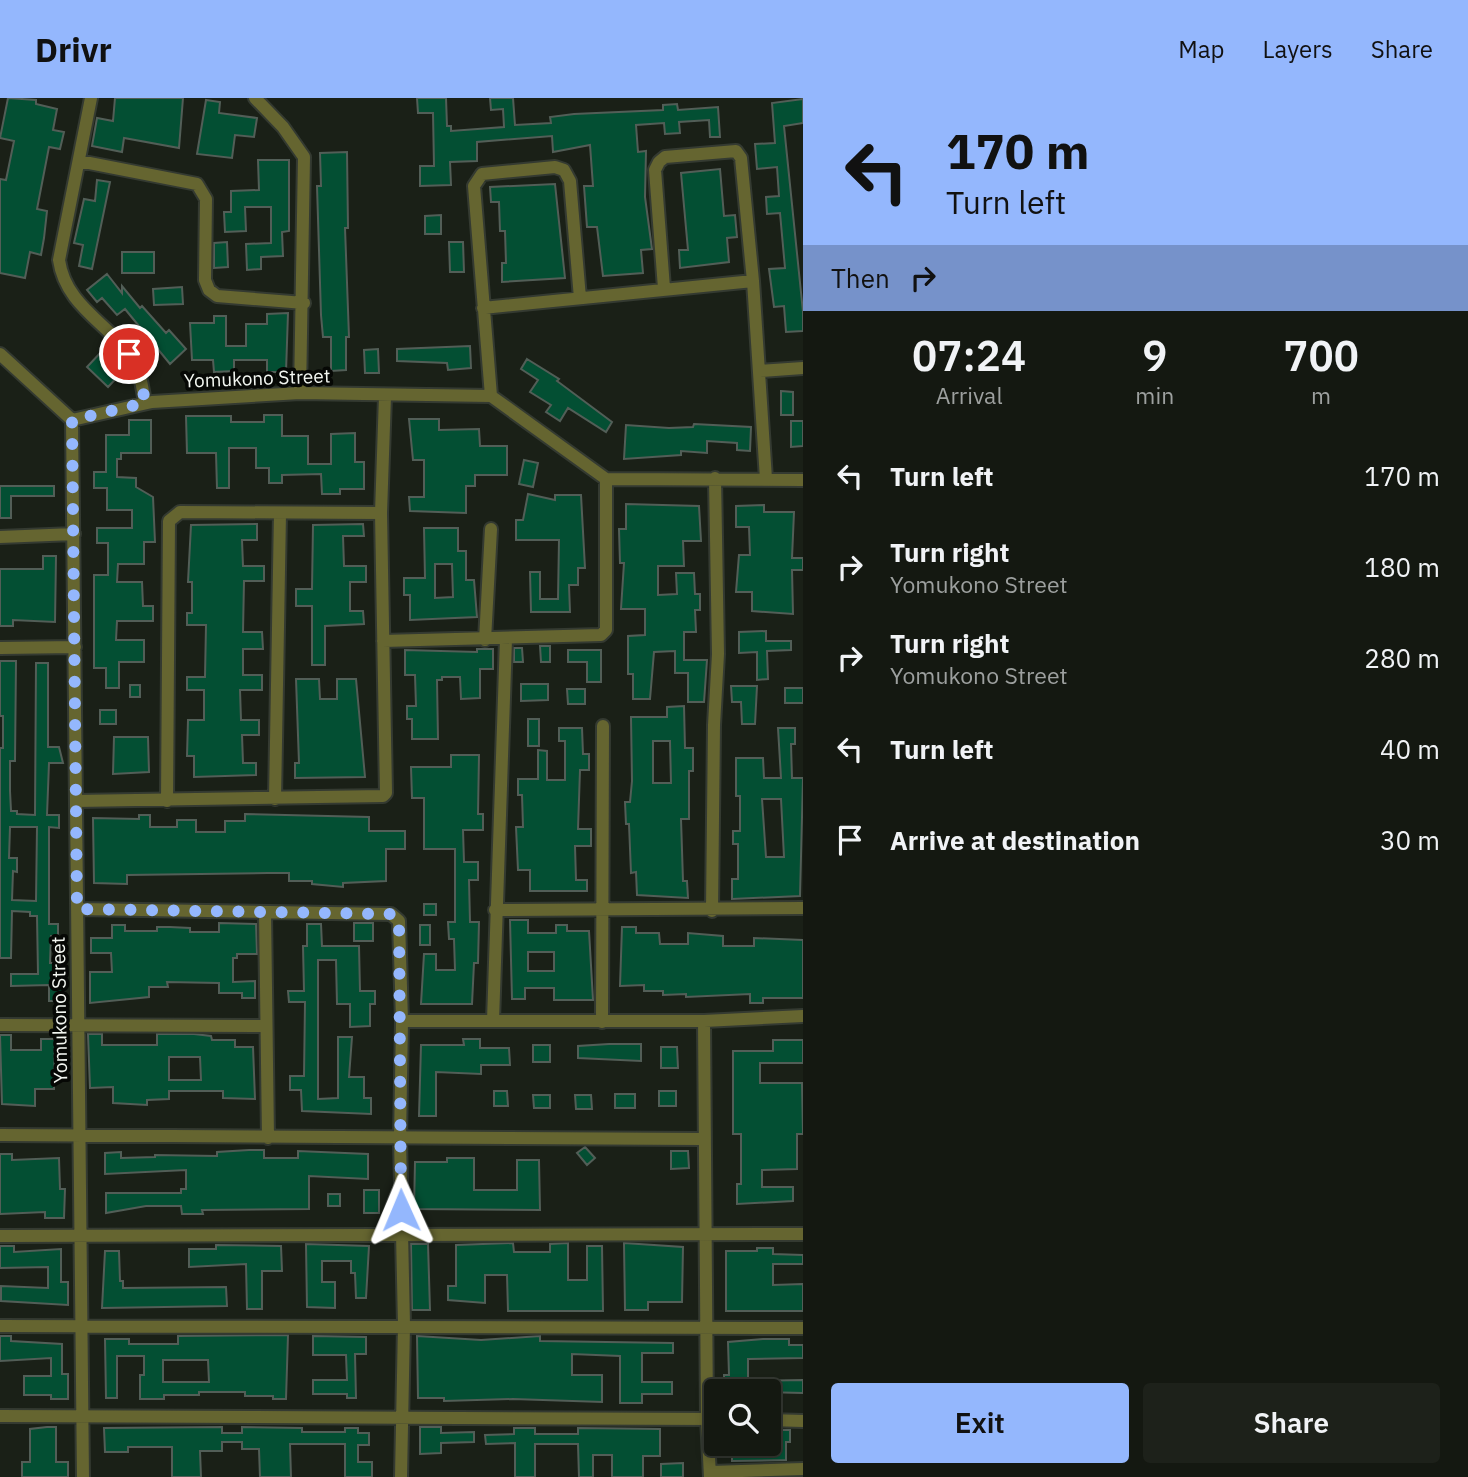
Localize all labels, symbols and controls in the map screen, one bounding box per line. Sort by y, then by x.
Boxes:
text: Drivr [35,28,112,71]
text: Map [1178,33,1225,65]
text: Layers [1263,33,1333,65]
text: Share [1371,33,1433,65]
text: 170 m [946,119,1090,182]
icon: left [831,126,922,217]
text: Turn left [946,181,1066,223]
icon: right [904,259,942,297]
text: Then [831,261,890,295]
pin [99,324,159,384]
text: 07:24 [912,328,1026,383]
text: 9 [1142,328,1167,383]
text: 700 [1283,328,1359,383]
icon: arrive [110,335,148,373]
street label: Yomukono Street [183,363,331,393]
text: Arrival [936,380,1003,410]
text: min [1135,380,1174,410]
text: m [1311,380,1331,410]
icon: left [831,457,869,495]
text: Turn left [890,459,993,493]
text: 170 m [1364,459,1440,493]
text: Turn right [890,535,1009,569]
icon: right [831,548,869,586]
text: 180 m [1364,550,1440,584]
text: Yomukono Street [890,569,1068,599]
text: Turn right [890,626,1009,660]
icon: right [831,639,869,677]
text: 280 m [1364,641,1440,675]
text: Yomukono Street [890,660,1068,690]
icon: left [831,730,869,768]
text: Turn left [890,732,993,766]
text: 40 m [1380,732,1440,766]
icon: arrive [831,821,869,859]
text: Arrive at destination [890,823,1140,857]
text: 30 m [1380,823,1440,857]
street label: Yomukono Street [46,936,72,1084]
position arrow [364,1173,438,1247]
map controls [704,1379,781,1456]
button: search [704,1379,781,1456]
button: Exit [831,1383,1129,1463]
button: Share [1143,1383,1440,1463]

